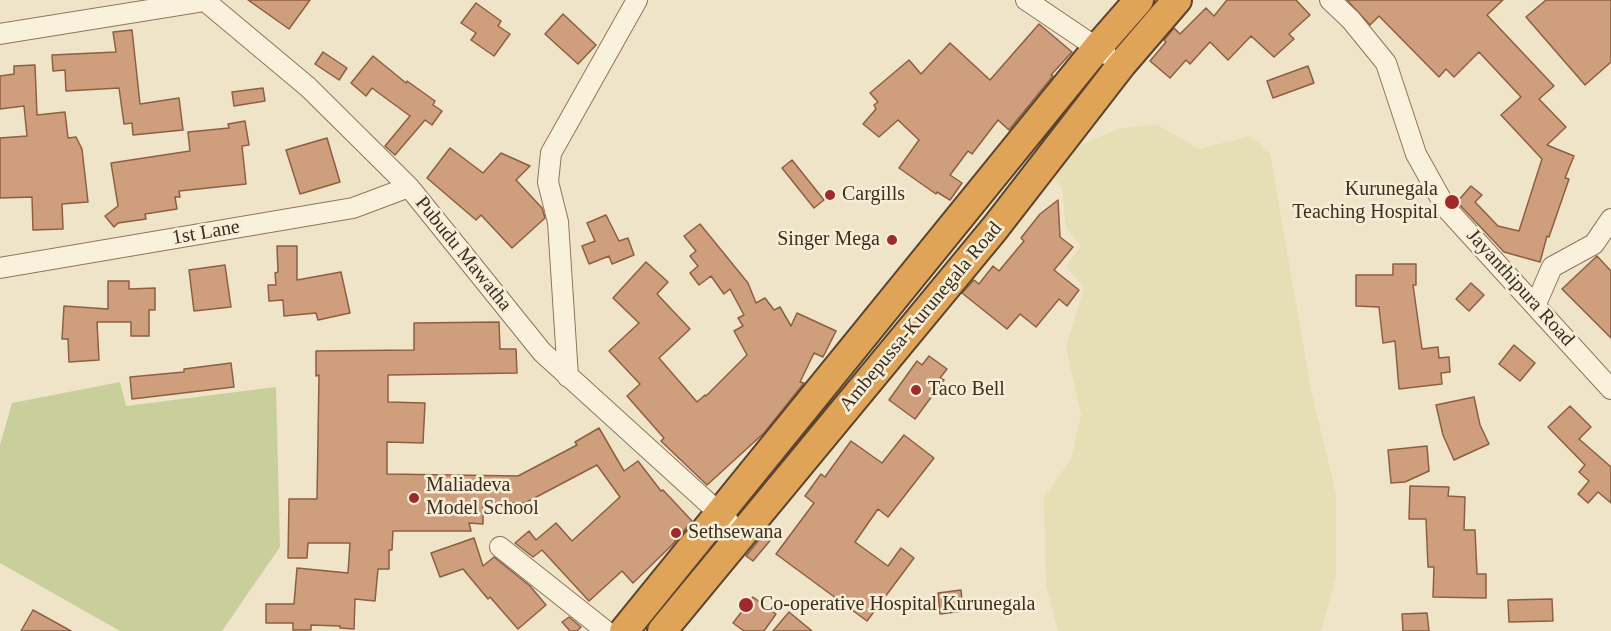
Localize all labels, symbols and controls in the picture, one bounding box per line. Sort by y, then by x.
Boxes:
place label: Kurunegala Teaching Hospital [1292,178,1438,225]
place label: Cargills [842,183,905,207]
marker: Cargills [823,188,837,202]
street label: Pubudu Mawatha [409,192,517,316]
marker: Kurunegala Teaching Hospital [1443,193,1461,211]
street label: 1st Lane [170,215,242,251]
street label: Ambepussa-Kurunegala Road [835,217,1007,417]
street label: Jayanthipura Road [1461,224,1579,352]
place label: Singer Mega [777,228,880,252]
marker: Singer Mega [885,233,899,247]
place label: Taco Bell [928,378,1005,402]
marker: Taco Bell [909,383,923,397]
place label: Maliadeva Model School [426,474,539,521]
marker: Maliadeva Model School [407,491,421,505]
place label: Sethsewana [688,521,782,545]
marker: Sethsewana [669,526,683,540]
place label: Co-operative Hospital Kurunegala [760,593,1035,617]
marker: Co-operative Hospital Kurunegala [737,596,755,614]

